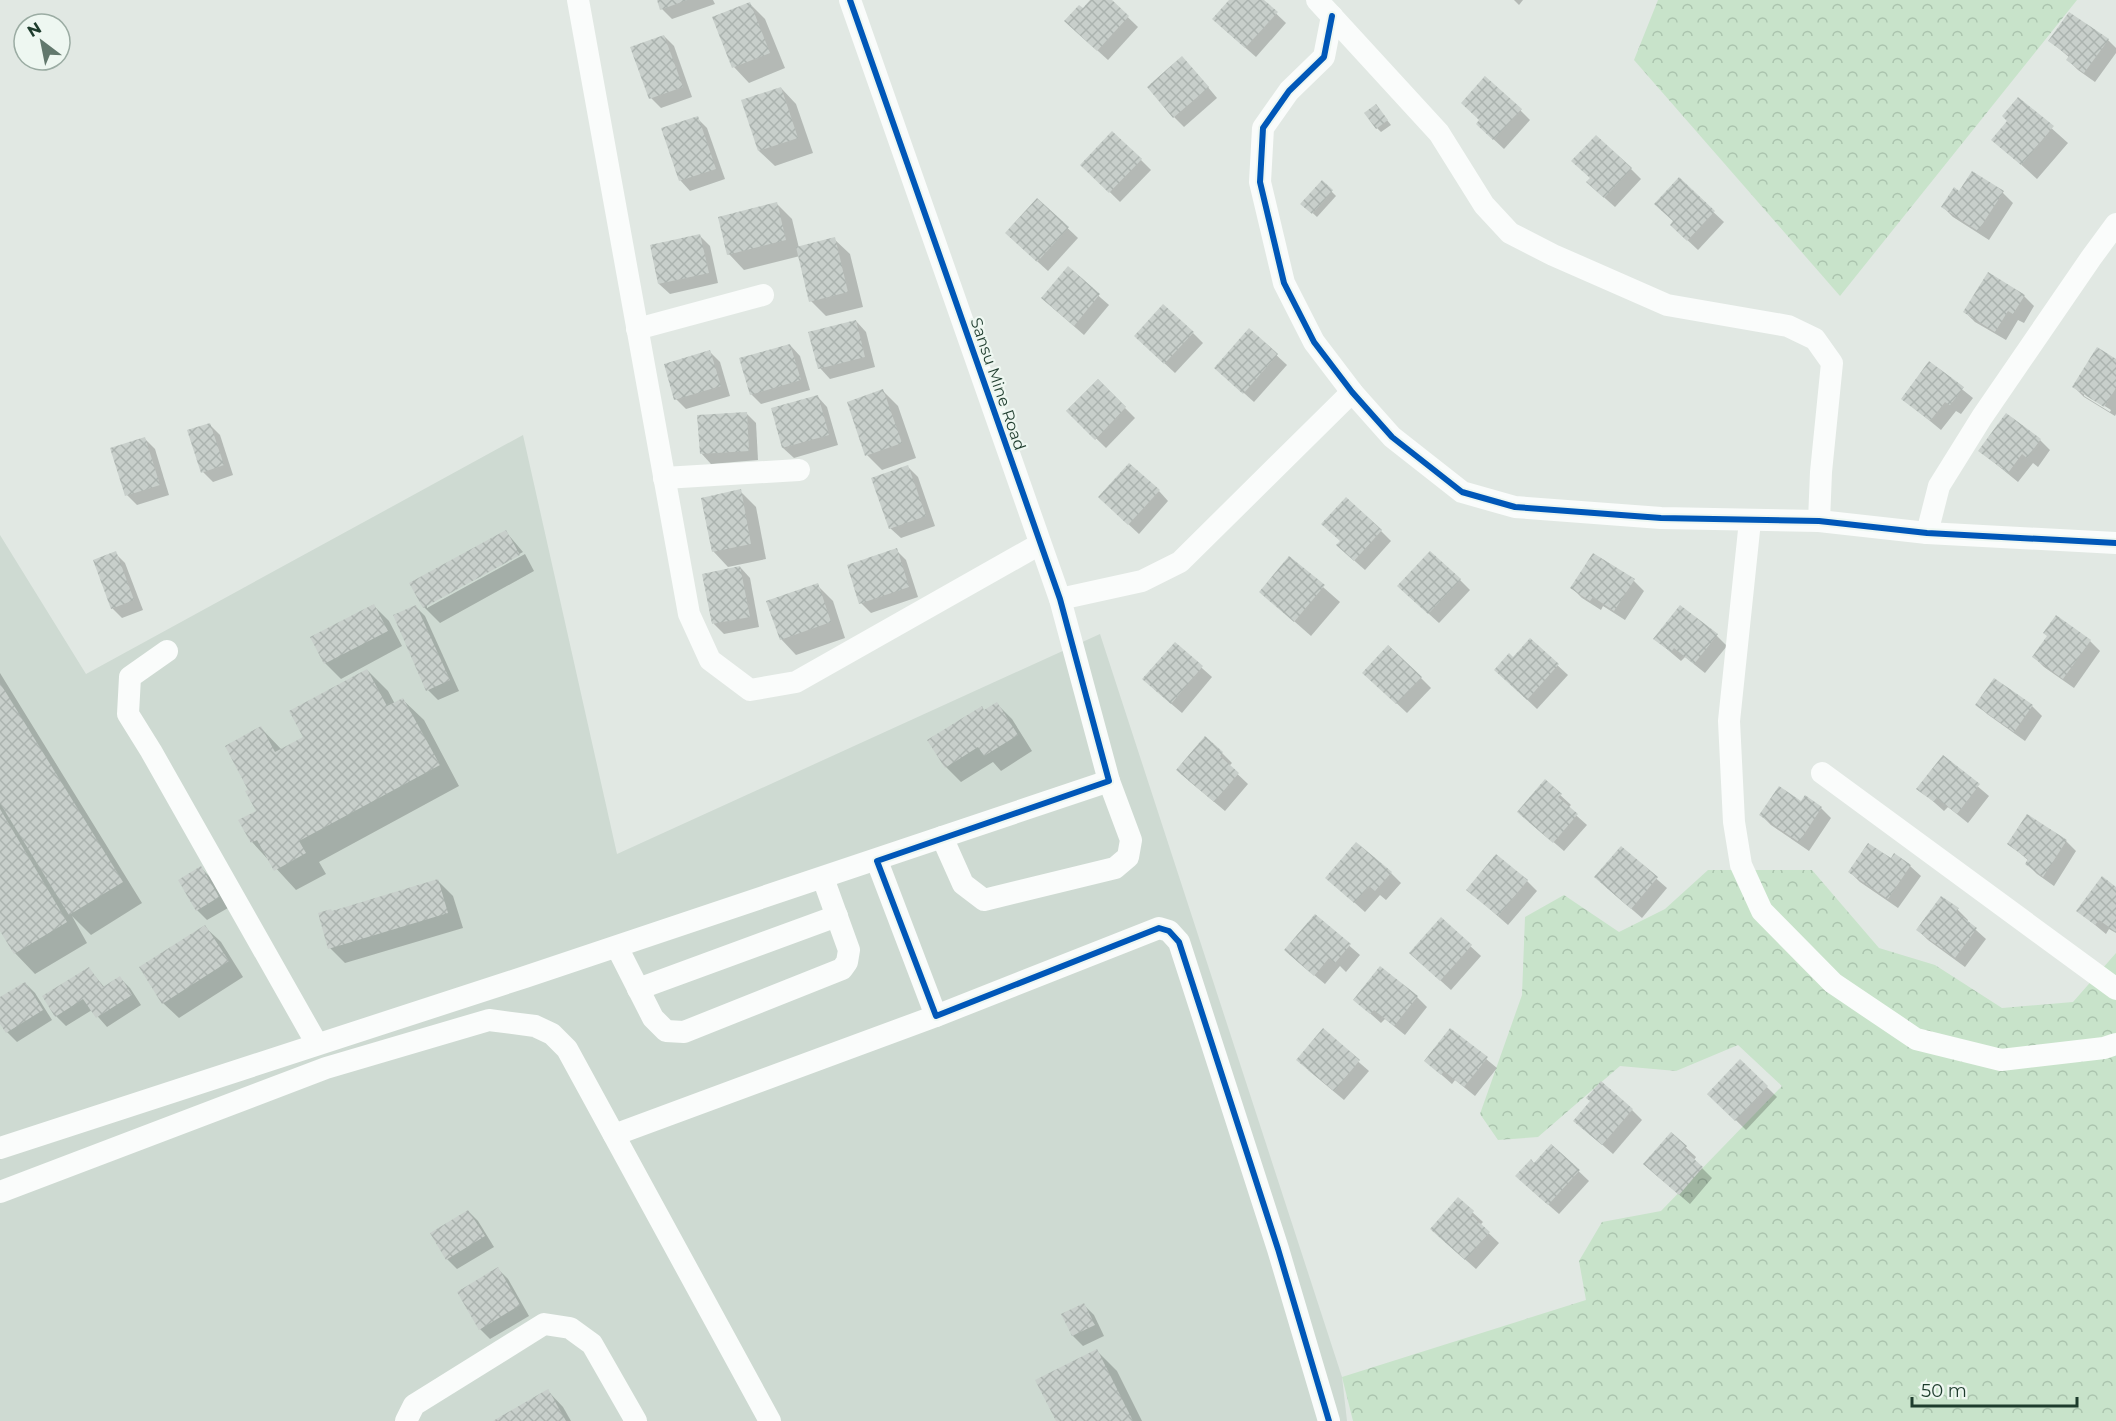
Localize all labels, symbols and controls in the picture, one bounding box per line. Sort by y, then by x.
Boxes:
north arrow [12,12,72,72]
text: N [24,18,45,41]
street label: Sansu Mine Road [966,315,1030,453]
scale bar [1912,1370,2077,1408]
text: 50 m [1921,1380,1967,1402]

